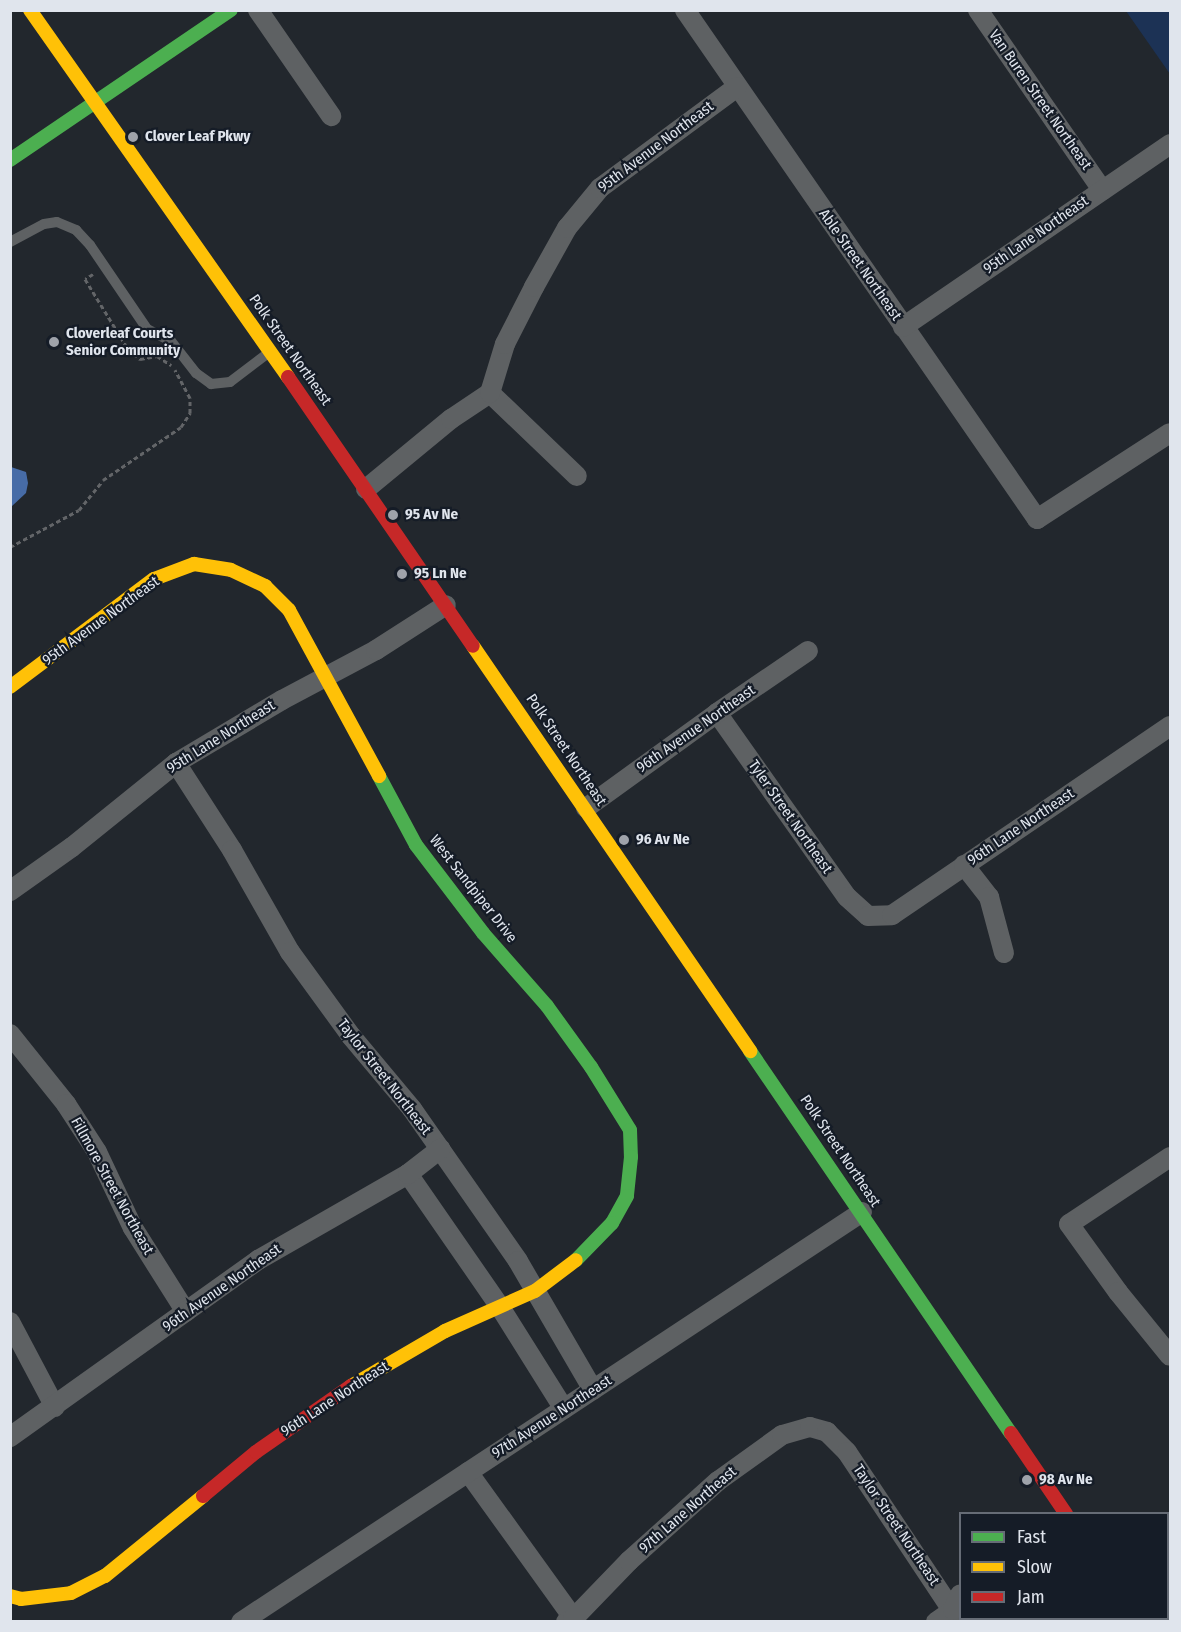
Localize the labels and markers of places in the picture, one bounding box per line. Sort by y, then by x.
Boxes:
place label: Clover Leaf Pkwy [145,128,250,146]
marker: Clover Leaf Pkwy [126,130,140,144]
place label: Cloverleaf Courts Senior Community [66,324,180,359]
marker: Cloverleaf Courts Senior Community [47,335,61,349]
place label: 95 Av Ne [405,506,458,524]
marker: 95 Av Ne [386,508,400,522]
place label: 95 Ln Ne [414,565,467,583]
marker: 95 Ln Ne [395,567,409,581]
place label: 96 Av Ne [636,831,690,849]
marker: 96 Av Ne [617,833,631,847]
place label: 98 Av Ne [1039,1471,1093,1489]
marker: 98 Av Ne [1020,1473,1034,1487]

